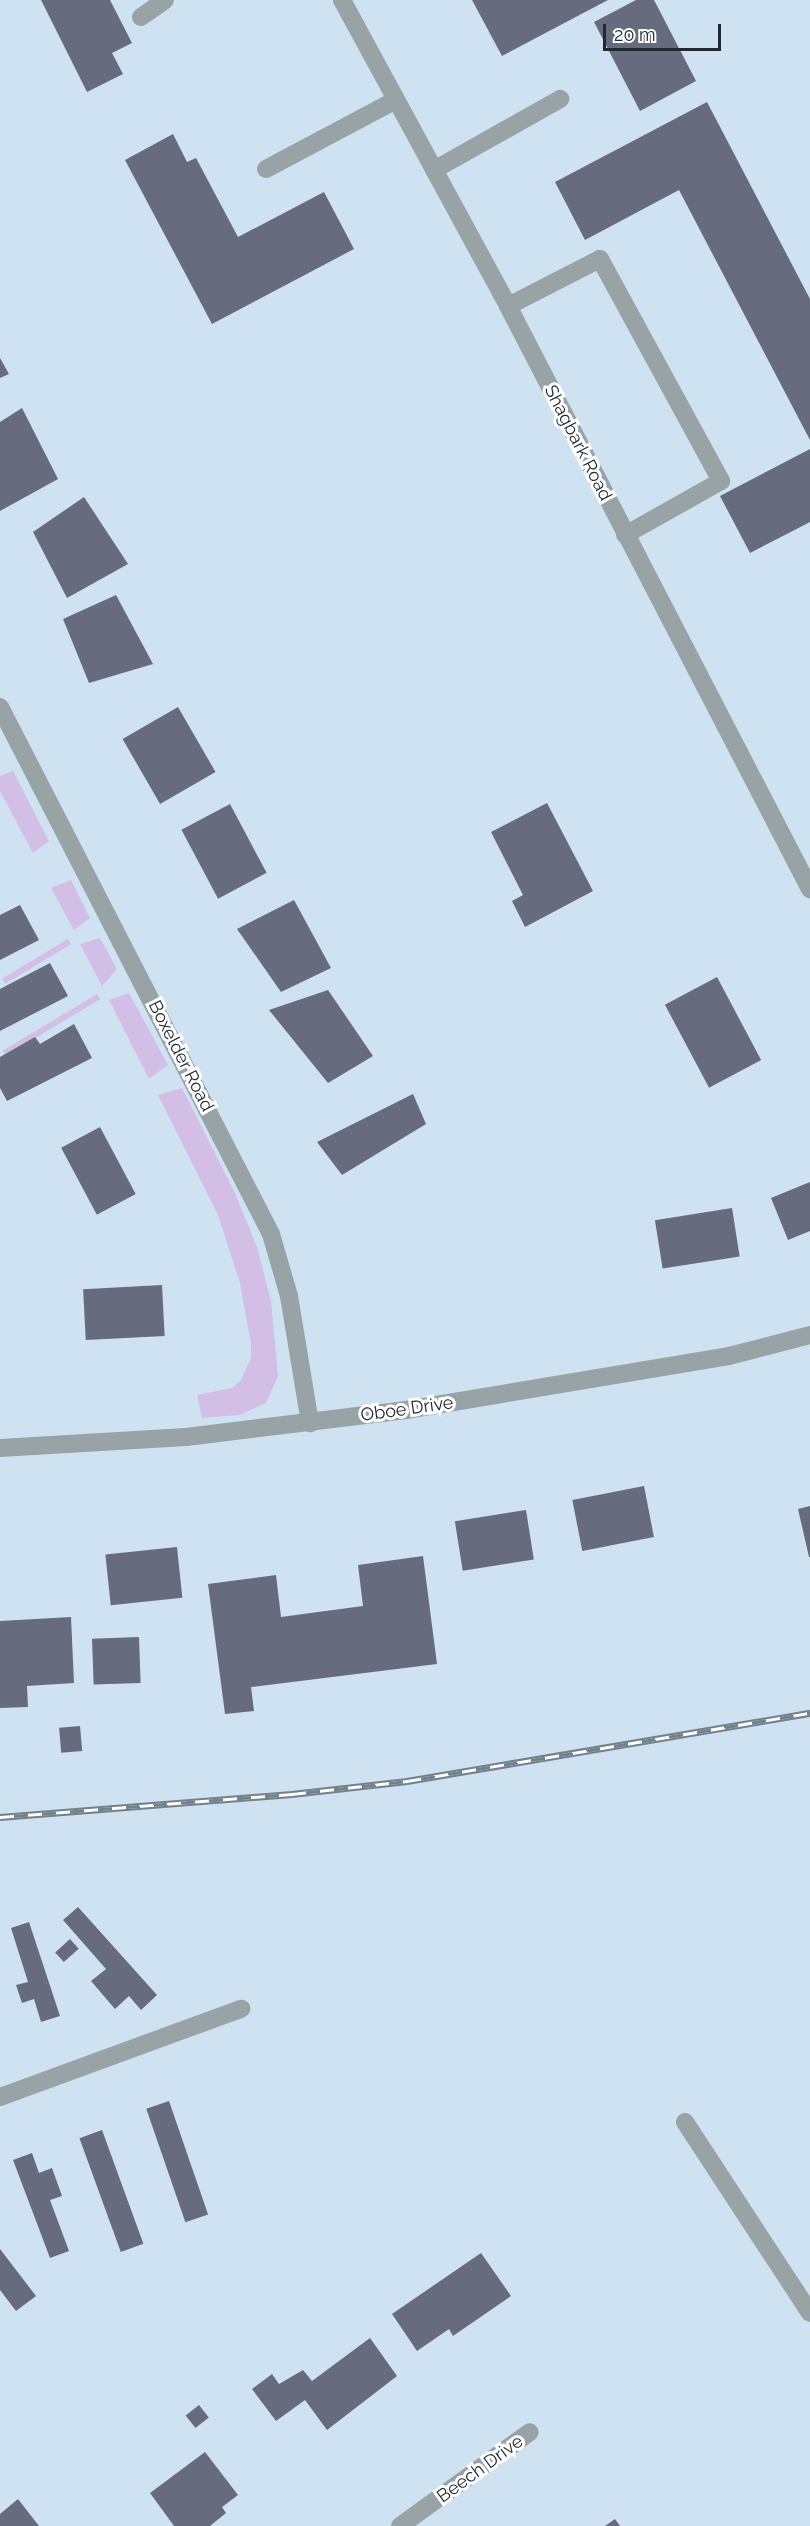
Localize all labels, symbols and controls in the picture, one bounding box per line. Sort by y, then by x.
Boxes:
scale bar [606,12,724,50]
text: 20 m [614,24,656,45]
street label: Shagbark Road [540,382,616,504]
street label: Boxelder Road [144,997,218,1115]
street label: Oboe Drive [359,1392,455,1426]
street label: Beech Drive [433,2431,527,2507]

